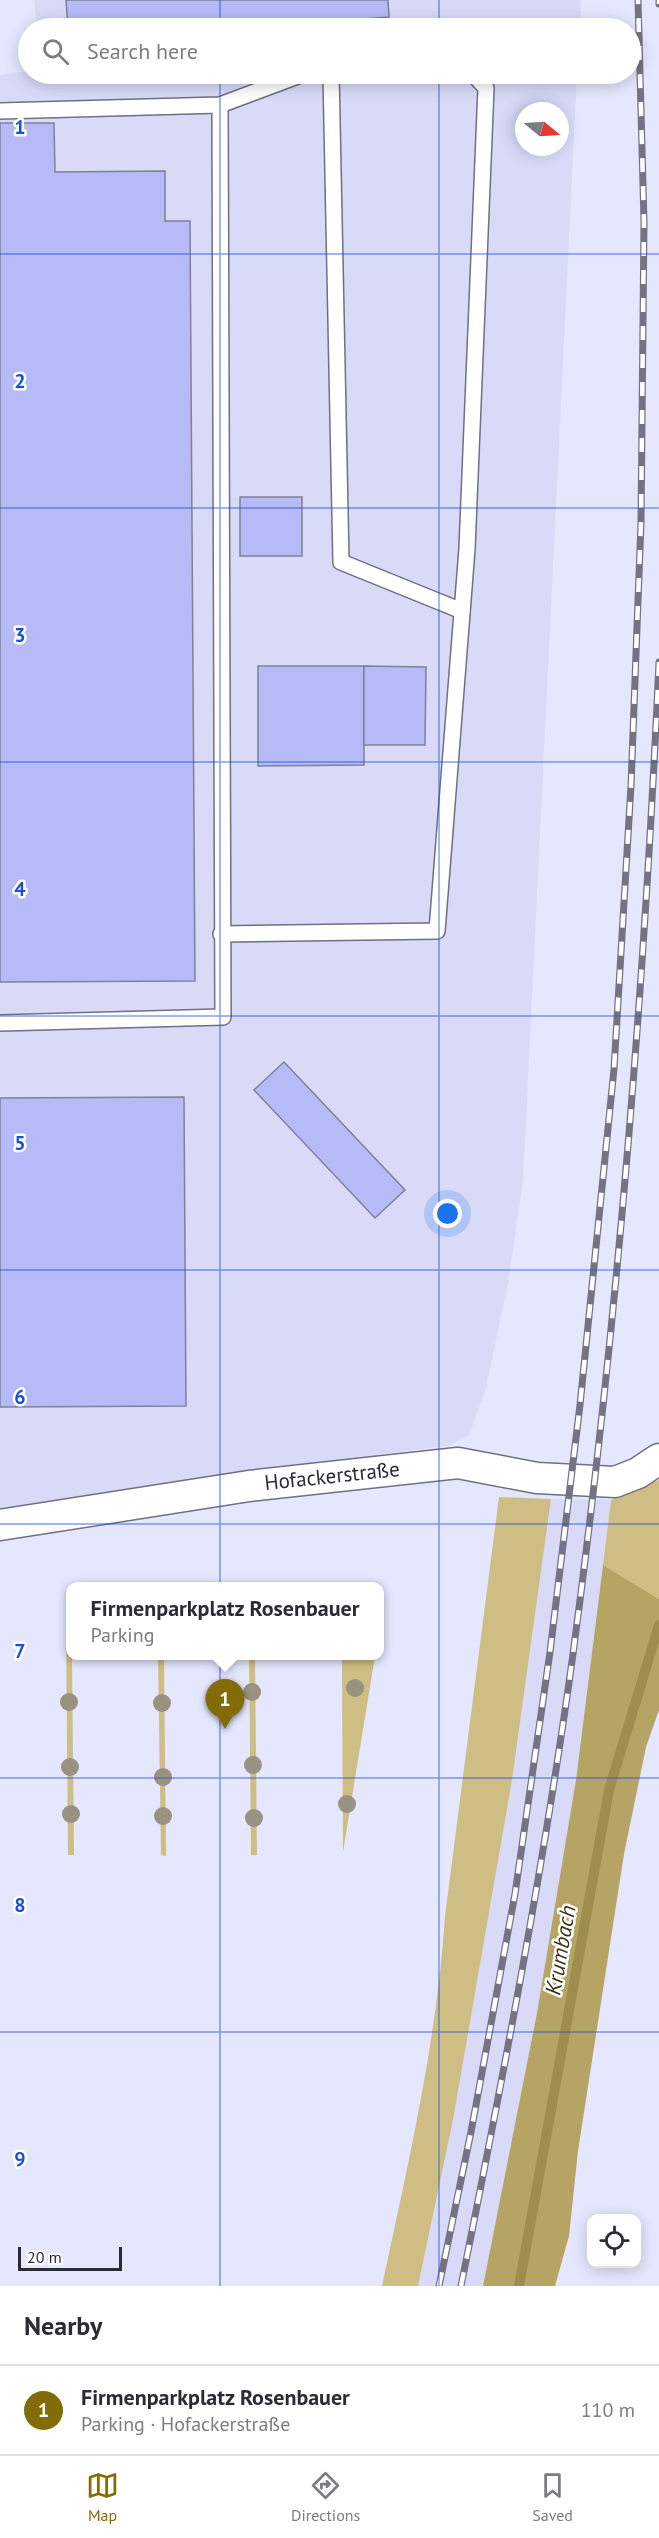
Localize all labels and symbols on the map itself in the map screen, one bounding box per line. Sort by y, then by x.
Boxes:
north arrow [515,102,569,156]
text: 1 [14,114,26,140]
text: 2 [14,368,26,394]
text: 3 [14,622,26,648]
text: 4 [14,876,26,902]
text: 5 [14,1130,26,1156]
your location [433,1199,462,1228]
text: 6 [14,1384,26,1410]
street label: Hofackerstraße [263,1455,401,1496]
text: 7 [14,1638,26,1664]
pin: 1 [206,1680,244,1729]
text: 8 [14,1892,26,1918]
water label: Krumbach [538,1903,582,1997]
text: 9 [14,2146,26,2172]
scale bar [18,2244,122,2272]

